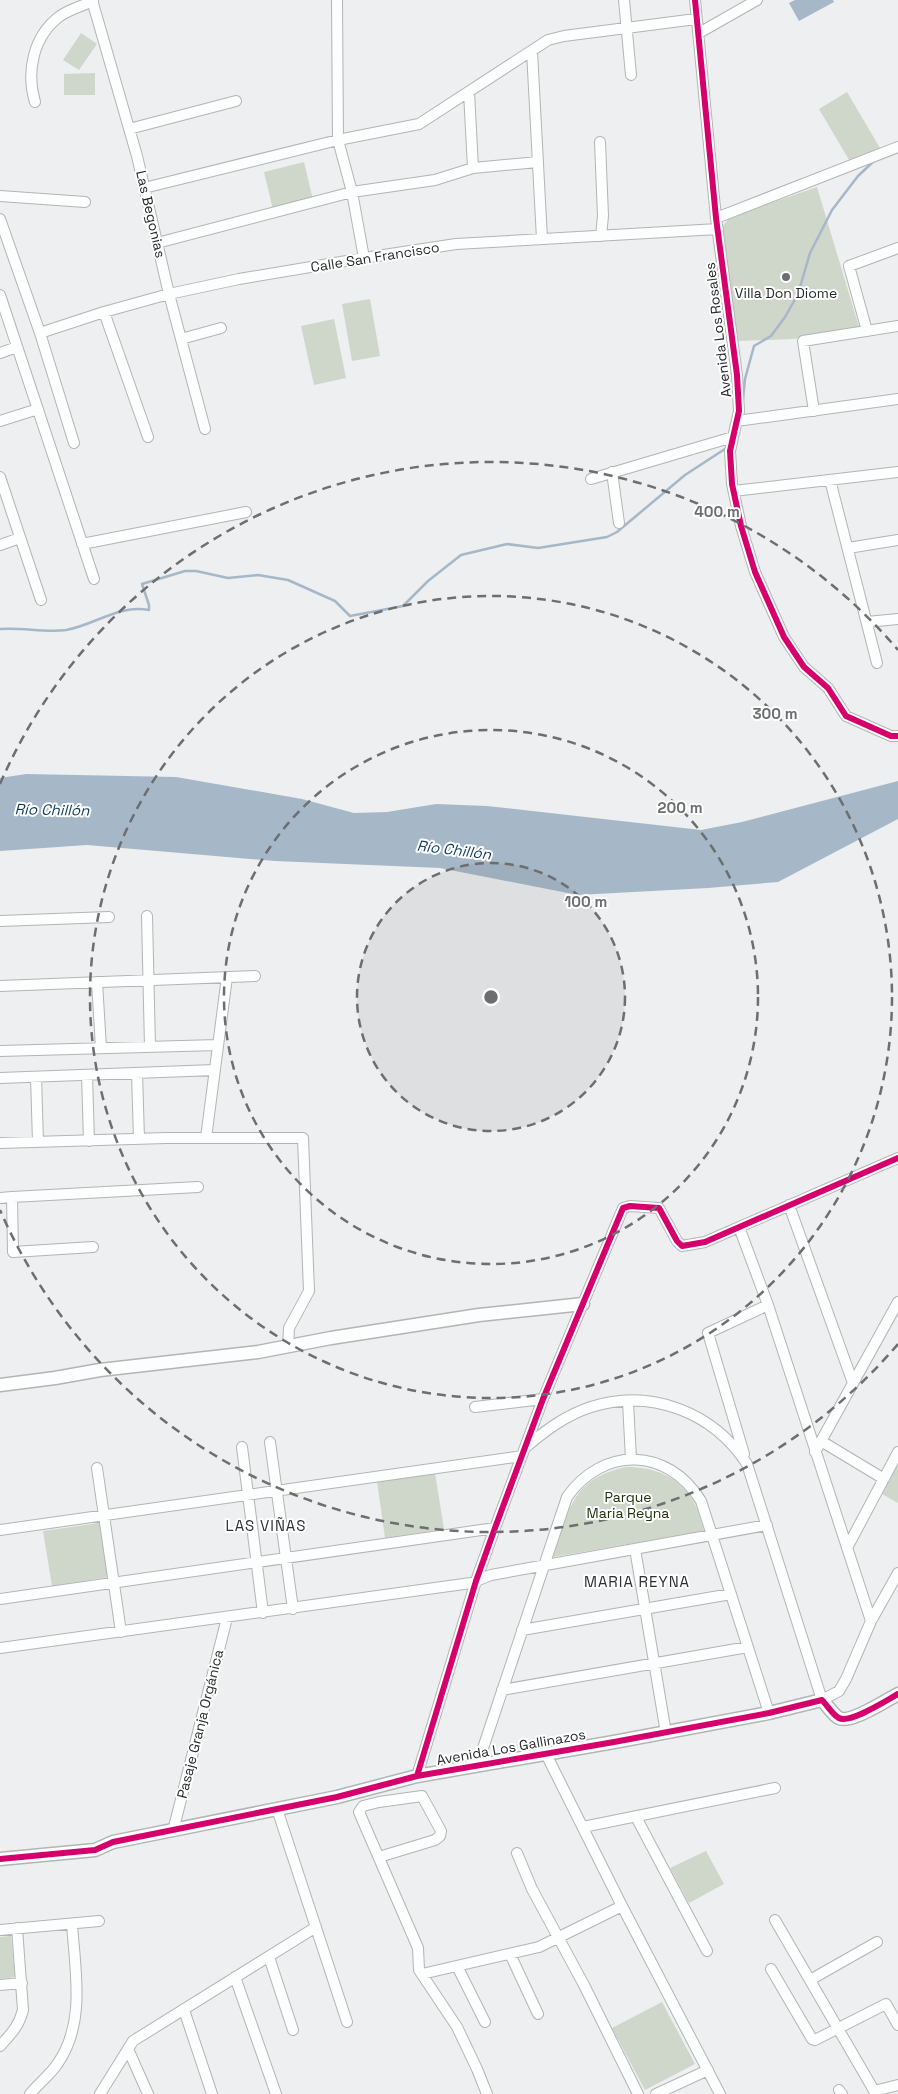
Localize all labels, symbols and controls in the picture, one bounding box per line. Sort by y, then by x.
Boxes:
street label: Las Begonias [132,169,170,259]
street label: Calle San Francisco [309,238,441,276]
street label: Avenida Los Rosales [701,261,735,399]
marker: Villa Don Diome [780,271,792,283]
place label: Villa Don Diome [735,284,837,302]
text: 400 m [694,502,740,521]
text: 300 m [752,704,798,723]
text: 200 m [658,798,702,817]
water label: Río Chillón [15,799,90,820]
water label: Río Chillón [416,836,493,864]
text: 100 m [565,892,607,911]
centre of rings [482,988,500,1006]
park label: Parque Maria Reyna [587,1488,669,1522]
district label: LAS VIÑAS [226,1516,306,1535]
district label: MARIA REYNA [584,1572,690,1591]
street label: Pasaje Granja Orgánica [173,1648,227,1800]
street label: Avenida Los Gallinazos [435,1725,587,1769]

